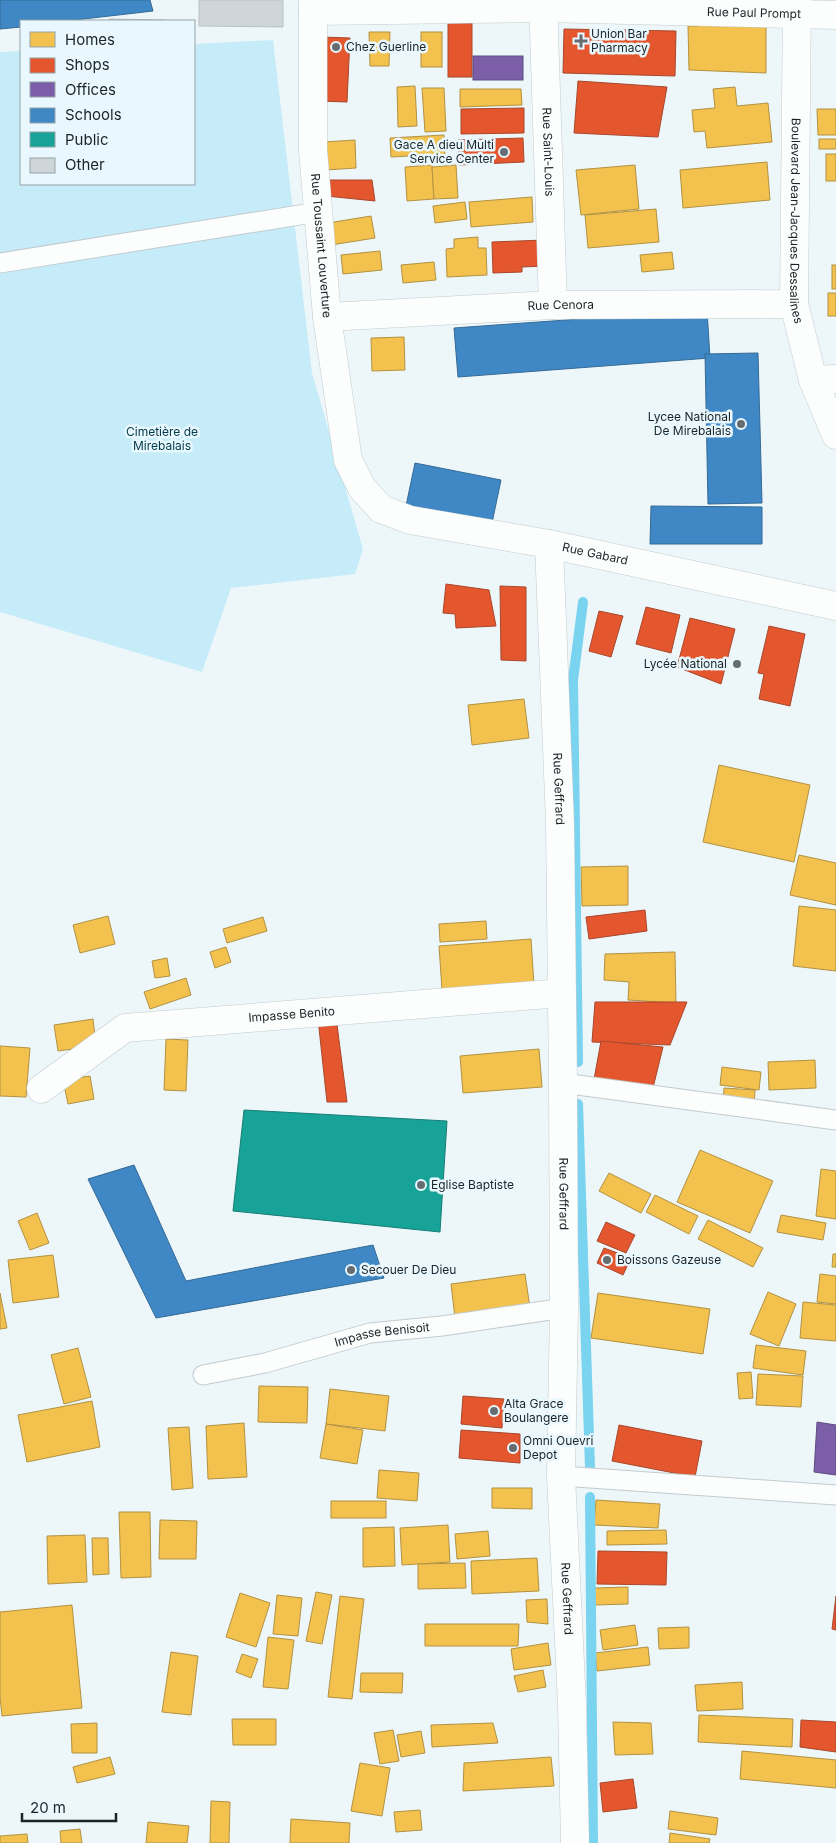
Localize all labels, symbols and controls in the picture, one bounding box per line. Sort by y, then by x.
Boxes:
street label: Rue Paul Prompt [707,4,801,21]
legend [20,20,195,185]
place label: Union Bar Pharmacy [591,26,648,55]
text: Homes [65,30,115,49]
marker: Union Bar Pharmacy [575,35,587,47]
place label: Chez Guerline [346,39,426,54]
marker: Chez Guerline [330,41,342,53]
text: Shops [65,55,110,74]
text: Offices [65,80,116,99]
text: Schools [65,105,122,124]
street label: Rue Saint-Louis [540,107,557,197]
street label: Boulevard Jean-Jacques Dessalines [787,118,807,325]
text: Public [65,130,108,149]
place label: Gace A dieu Multi Service Center [394,137,494,166]
marker: Gace A dieu Multi Service Center [498,146,510,158]
text: Other [65,155,105,174]
street label: Rue Toussaint Louverture [308,173,335,318]
street label: Rue Cenora [527,297,594,313]
place label: Lycee National De Mirebalais [648,409,731,438]
marker: Lycee National De Mirebalais [735,418,747,430]
park label: Cimetière de Mirebalais [126,424,198,453]
street label: Rue Gabard [561,539,629,568]
place label: Lycée National [644,656,727,671]
marker: Lycée National [731,658,743,670]
street label: Rue Geffrard [550,752,568,825]
street label: Impasse Benito [248,1003,336,1025]
street label: Rue Geffrard [556,1157,572,1230]
place label: Eglise Baptiste [431,1177,514,1192]
marker: Eglise Baptiste [415,1179,427,1191]
place label: Boissons Gazeuse [617,1252,721,1267]
marker: Boissons Gazeuse [601,1254,613,1266]
place label: Secouer De Dieu [361,1262,456,1277]
marker: Secouer De Dieu [345,1264,357,1276]
street label: Impasse Benisoit [333,1319,430,1350]
place label: Alta Grace Boulangere [504,1396,569,1425]
marker: Alta Grace Boulangere [488,1405,500,1417]
place label: Omni Ouevri Depot [523,1433,594,1462]
marker: Omni Ouevri Depot [507,1442,519,1454]
street label: Rue Geffrard [558,1562,577,1635]
scale bar [22,1790,116,1822]
text: 20 m [30,1798,66,1817]

